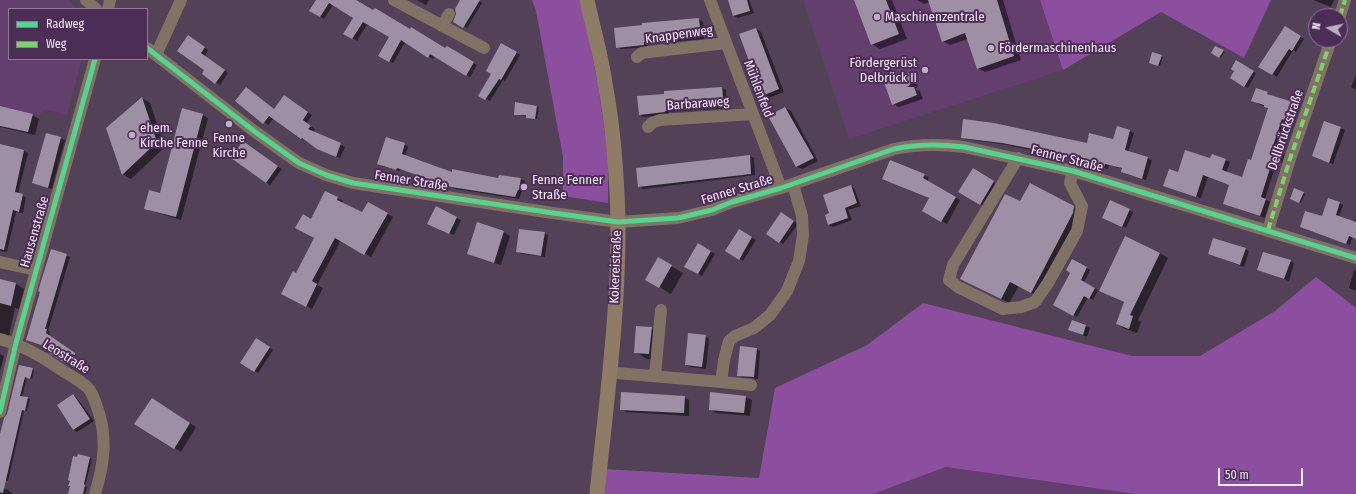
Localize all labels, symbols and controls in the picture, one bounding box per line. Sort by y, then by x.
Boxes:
legend [8,8,148,60]
north arrow [1308,8,1348,48]
place label: Maschinenzentrale [885,9,985,25]
marker: Maschinenzentrale [872,12,882,22]
text: Radweg [46,17,84,31]
text: N [1310,22,1324,30]
street label: Knappenweg [644,23,714,47]
text: Weg [46,37,66,51]
place label: Fördermaschinenhaus [999,40,1116,56]
marker: Fördermaschinenhaus [986,43,996,53]
place label: Fördergerüst Delbrück II [850,55,917,86]
street label: Mühlenfeld [740,58,776,120]
marker: Fördergerüst Delbrück II [920,65,930,75]
street label: Dellbrückstraße [1265,88,1307,172]
street label: Barbaraweg [666,94,730,114]
marker: Fenne Kirche [224,119,234,129]
place label: ehem. Kirche Fenne [140,120,208,151]
marker: ehem. Kirche Fenne [127,130,137,140]
place label: Fenne Kirche [212,130,246,161]
street label: Fenner Straße [1029,142,1105,176]
street label: Fenner Straße [373,168,449,194]
place label: Fenne Fenner Straße [532,172,603,203]
street label: Fenner Straße [699,172,775,208]
marker: Fenne Fenner Straße [519,182,529,192]
street label: Hausenstraße [17,194,53,270]
street label: Kokereistraße [607,230,625,304]
street label: Leostraße [40,336,92,378]
scale bar [1220,460,1305,486]
text: 50 m [1225,468,1249,482]

